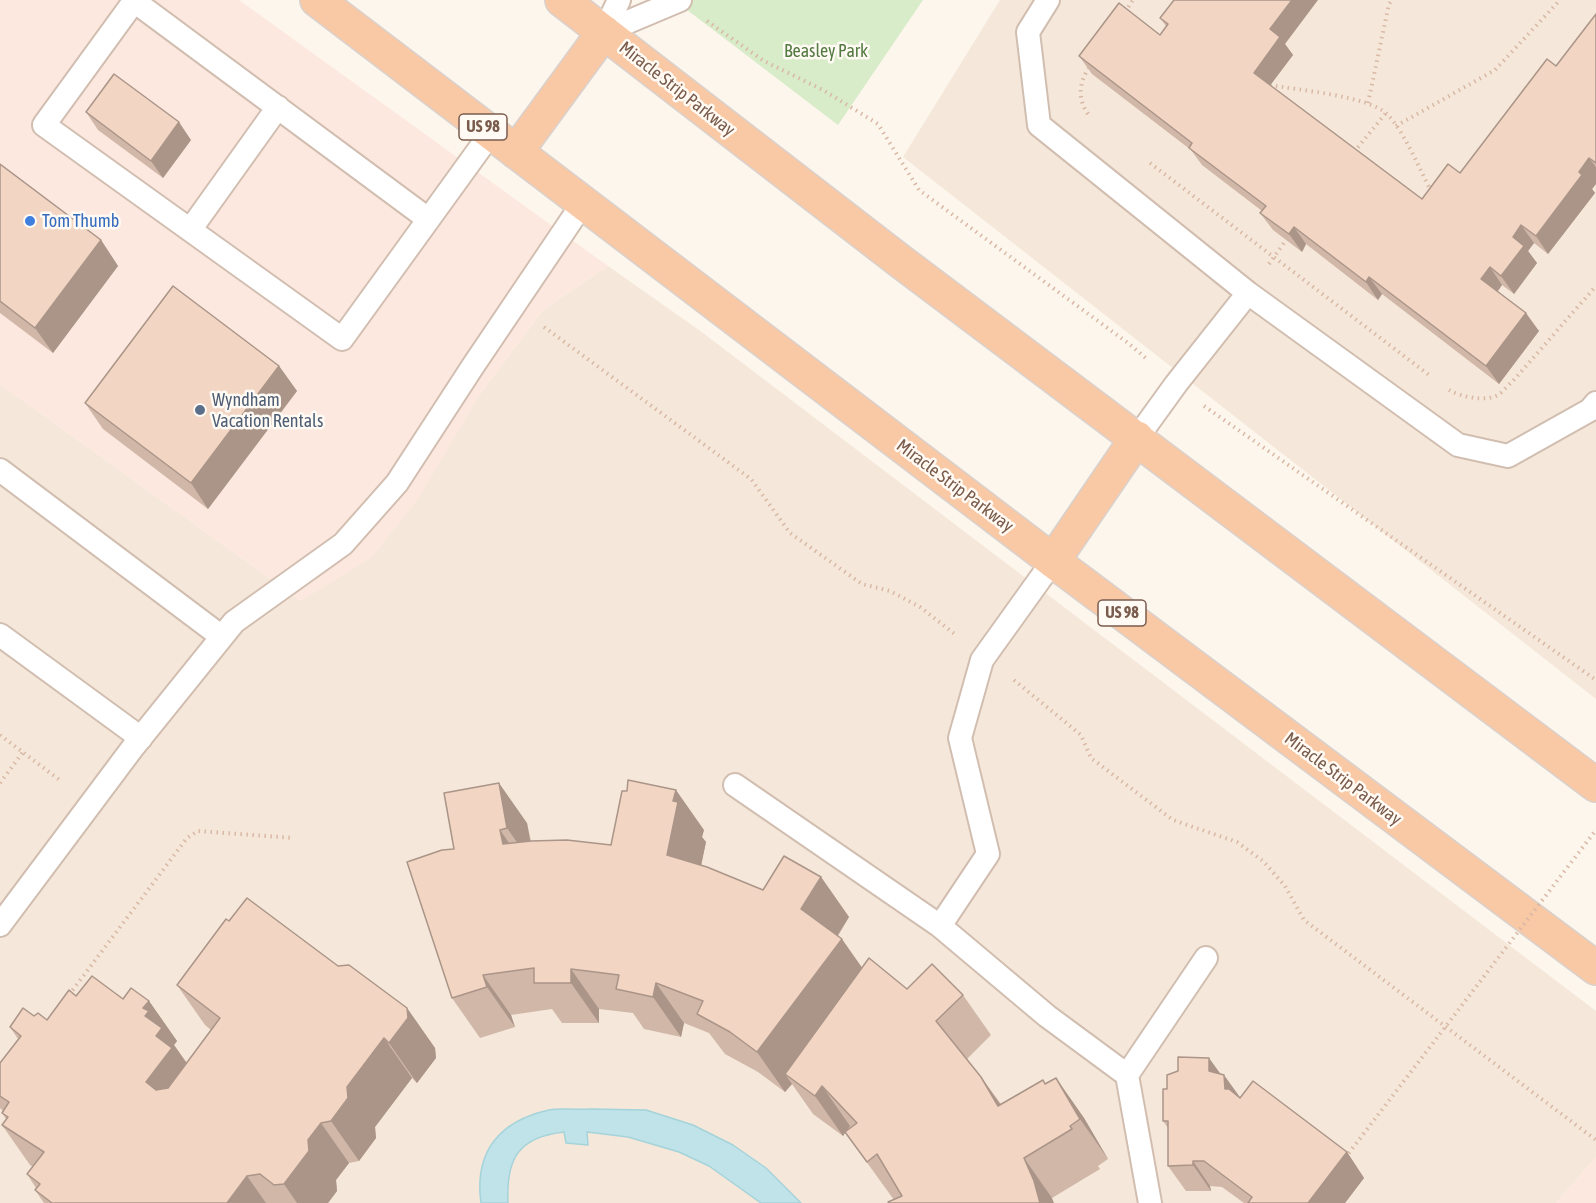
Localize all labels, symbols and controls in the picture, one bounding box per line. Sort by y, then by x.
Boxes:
street label: Miracle Strip Parkway [615,37,739,141]
park label: Beasley Park [784,40,868,62]
road number: US 98 [459,114,507,140]
place label: Tom Thumb [42,210,119,232]
marker: Tom Thumb [23,214,37,228]
place label: Wyndham Vacation Rentals [212,389,323,432]
marker: Wyndham Vacation Rentals [193,403,207,417]
street label: Miracle Strip Parkway [892,435,1018,537]
road number: US 98 [1098,600,1146,626]
street label: Miracle Strip Parkway [1280,728,1406,830]

